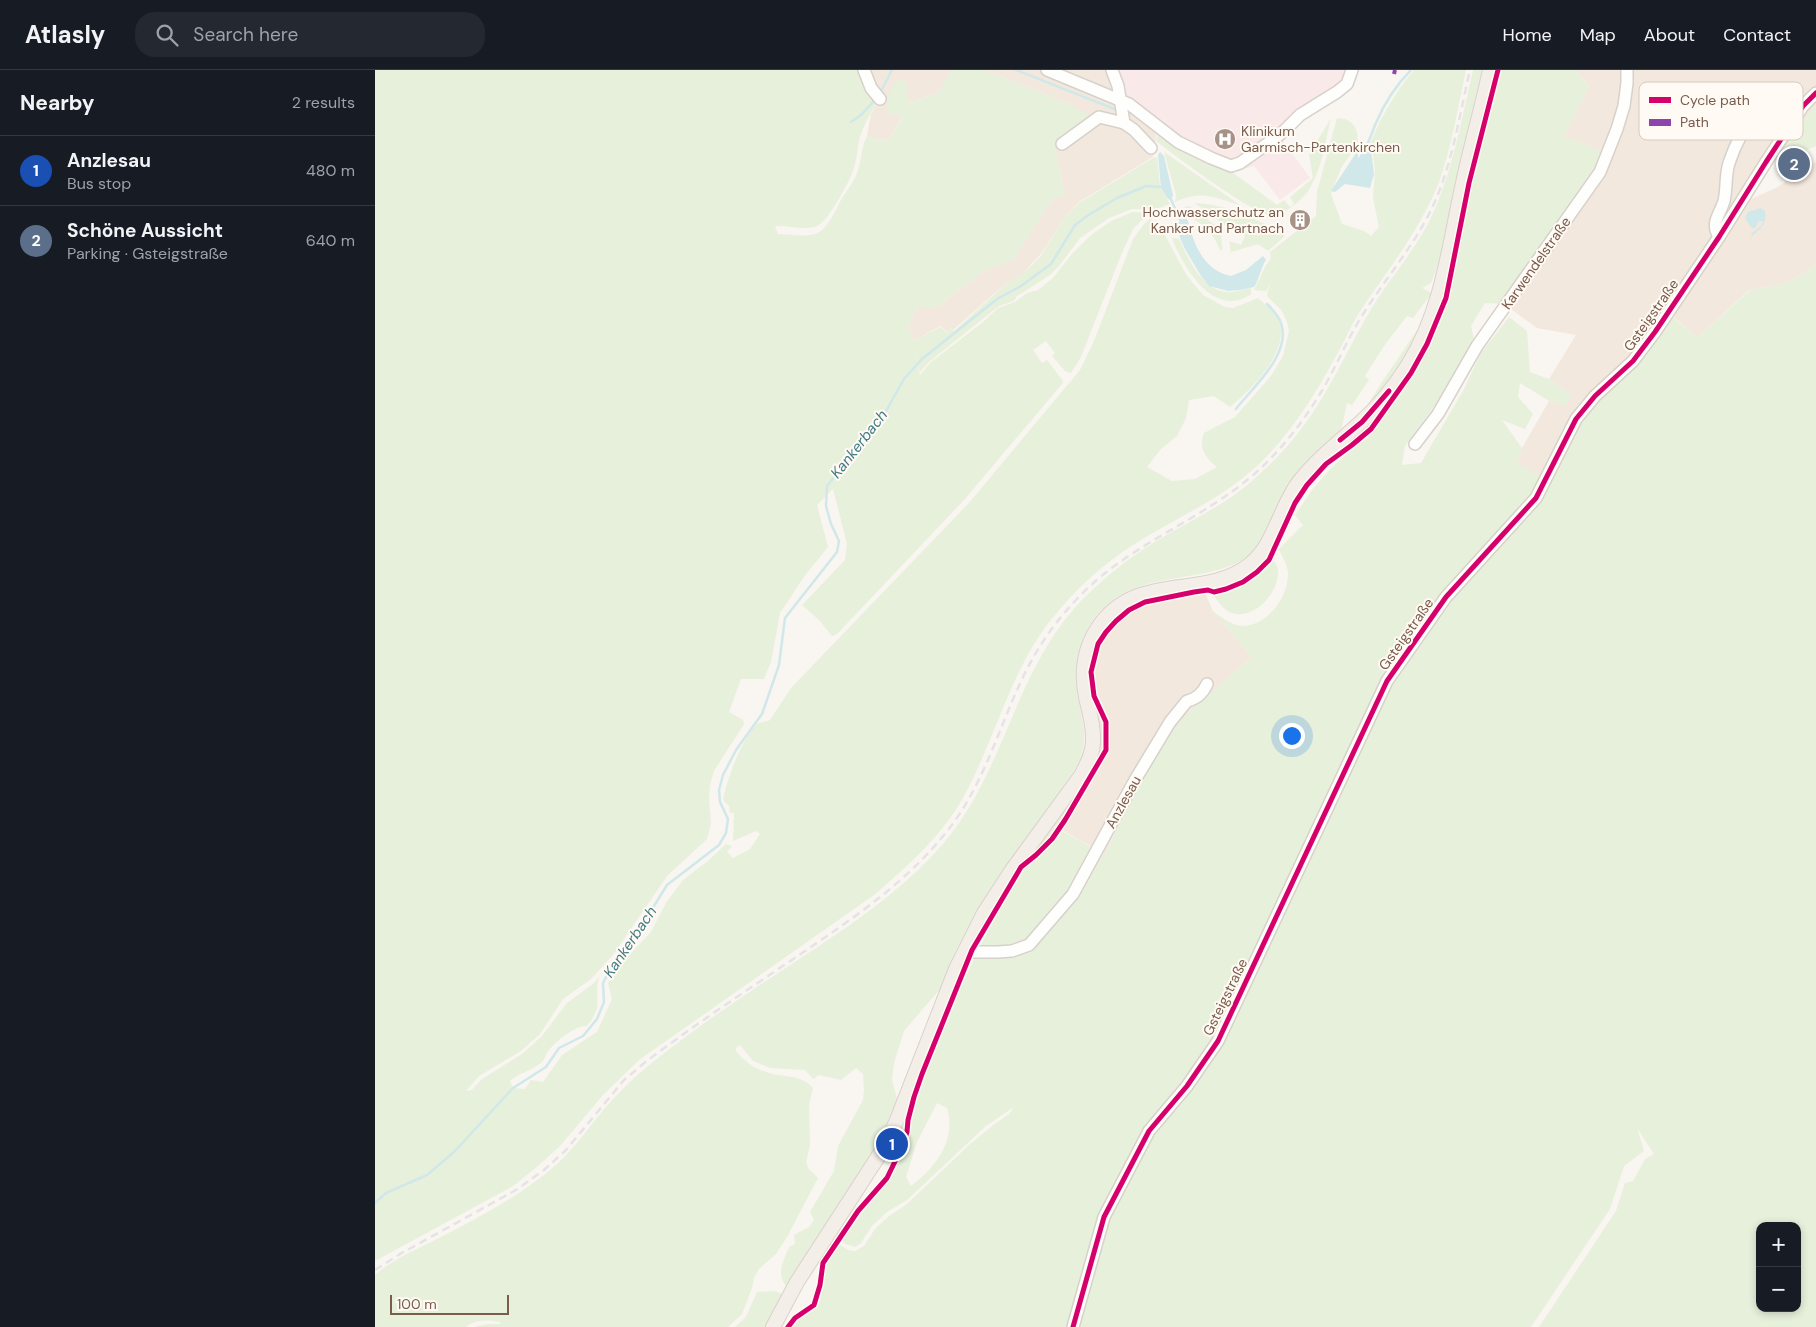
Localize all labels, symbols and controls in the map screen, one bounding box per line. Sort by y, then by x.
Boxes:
search box [135,12,485,57]
text: Atlasly [25,19,105,50]
icon: search [153,21,181,49]
text: Search here [193,22,298,47]
text: Home [1502,23,1552,47]
text: Map [1580,23,1616,47]
text: About [1644,23,1695,47]
text: Contact [1723,23,1791,47]
legend [1639,82,1803,140]
text: Nearby [20,89,94,117]
text: Cycle path [1680,91,1750,109]
text: 2 results [292,92,355,113]
text: Path [1680,113,1709,131]
place label: Klinikum Garmisch-Partenkirchen [1241,122,1400,156]
hospital icon: Klinikum Garmisch-Partenkirchen [1213,127,1237,151]
pin: 2 [1778,145,1810,183]
text: Anzlesau [67,148,151,173]
text: 1 [33,160,39,181]
text: 480 m [306,160,355,181]
text: Bus stop [67,173,131,194]
place label: Hochwasserschutz an Kanker und Partnach [1142,203,1284,237]
building icon: Hochwasserschutz an Kanker und Partnach [1288,208,1312,232]
street label: Karwendelstraße [1497,213,1575,313]
text: Schöne Aussicht [67,218,223,243]
text: 2 [31,230,41,251]
text: 640 m [306,230,355,251]
text: Parking · Gsteigstraße [67,243,228,264]
street label: Gsteigstraße [1620,275,1682,354]
water label: Kankerbach [826,405,892,482]
street label: Gsteigstraße [1375,594,1437,673]
your location [1279,723,1305,749]
street label: Anzlesau [1101,772,1145,832]
water label: Kankerbach [599,902,661,981]
street label: Gsteigstraße [1199,955,1251,1039]
pin: 1 [876,1125,908,1163]
map controls [1756,1222,1801,1312]
button: + [1756,1222,1801,1267]
button: − [1756,1267,1801,1312]
scale bar [390,1292,509,1315]
text: 100 m [397,1295,437,1313]

